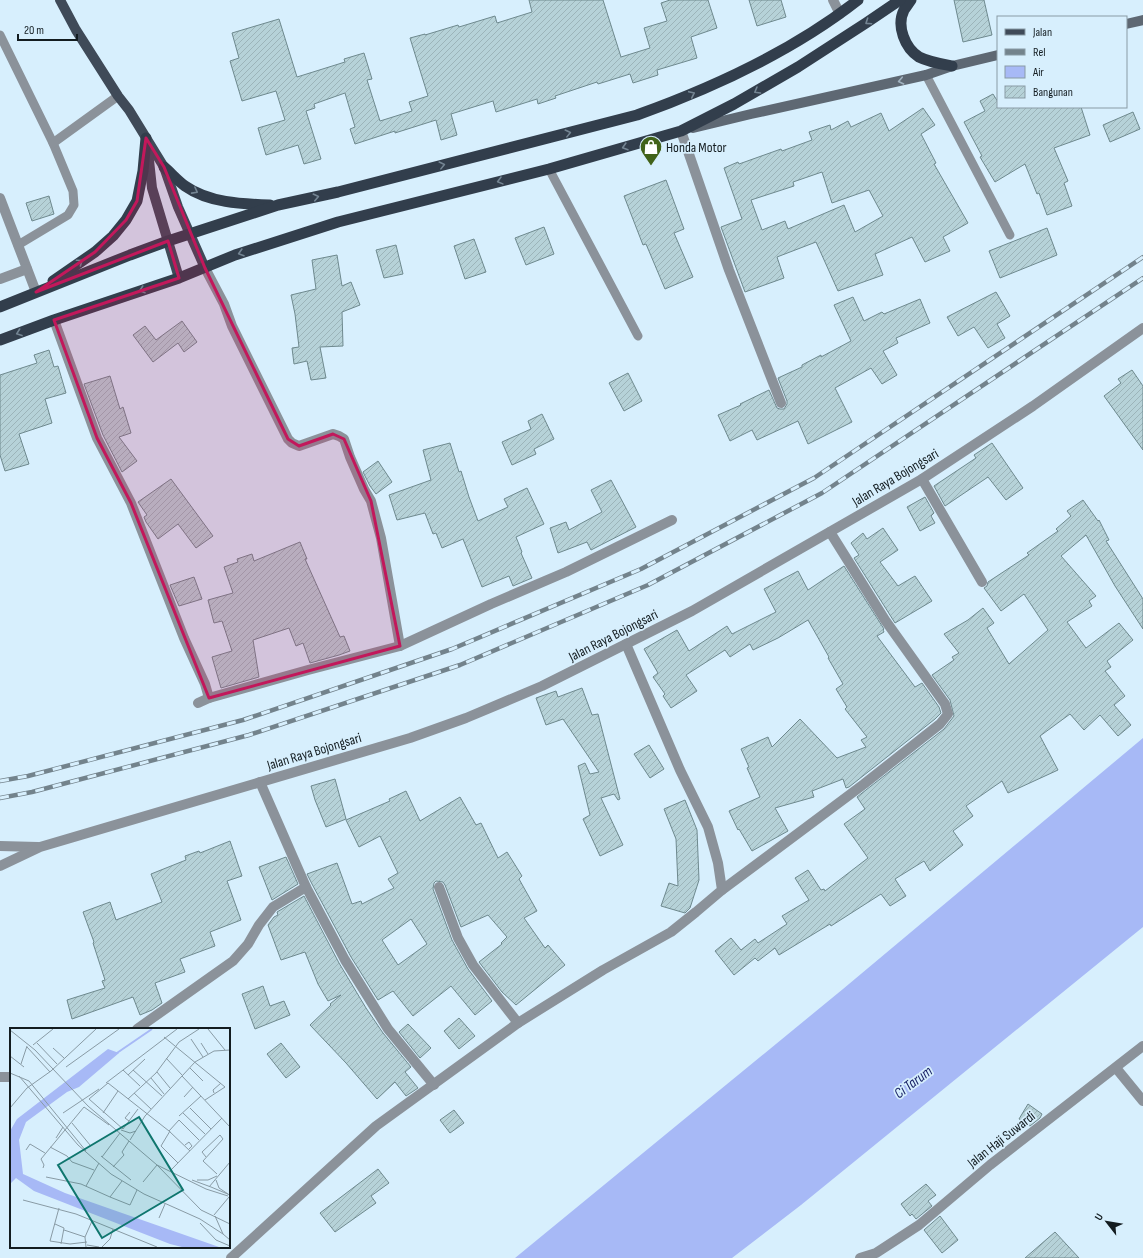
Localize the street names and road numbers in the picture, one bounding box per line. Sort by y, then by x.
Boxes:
street label: Jalan Raya Bojongsari [848,445,942,510]
street label: Jalan Raya Bojongsari [565,606,661,666]
street label: Jalan Raya Bojongsari [264,729,363,774]
street label: Jalan Haji Suwardi [963,1108,1039,1172]

